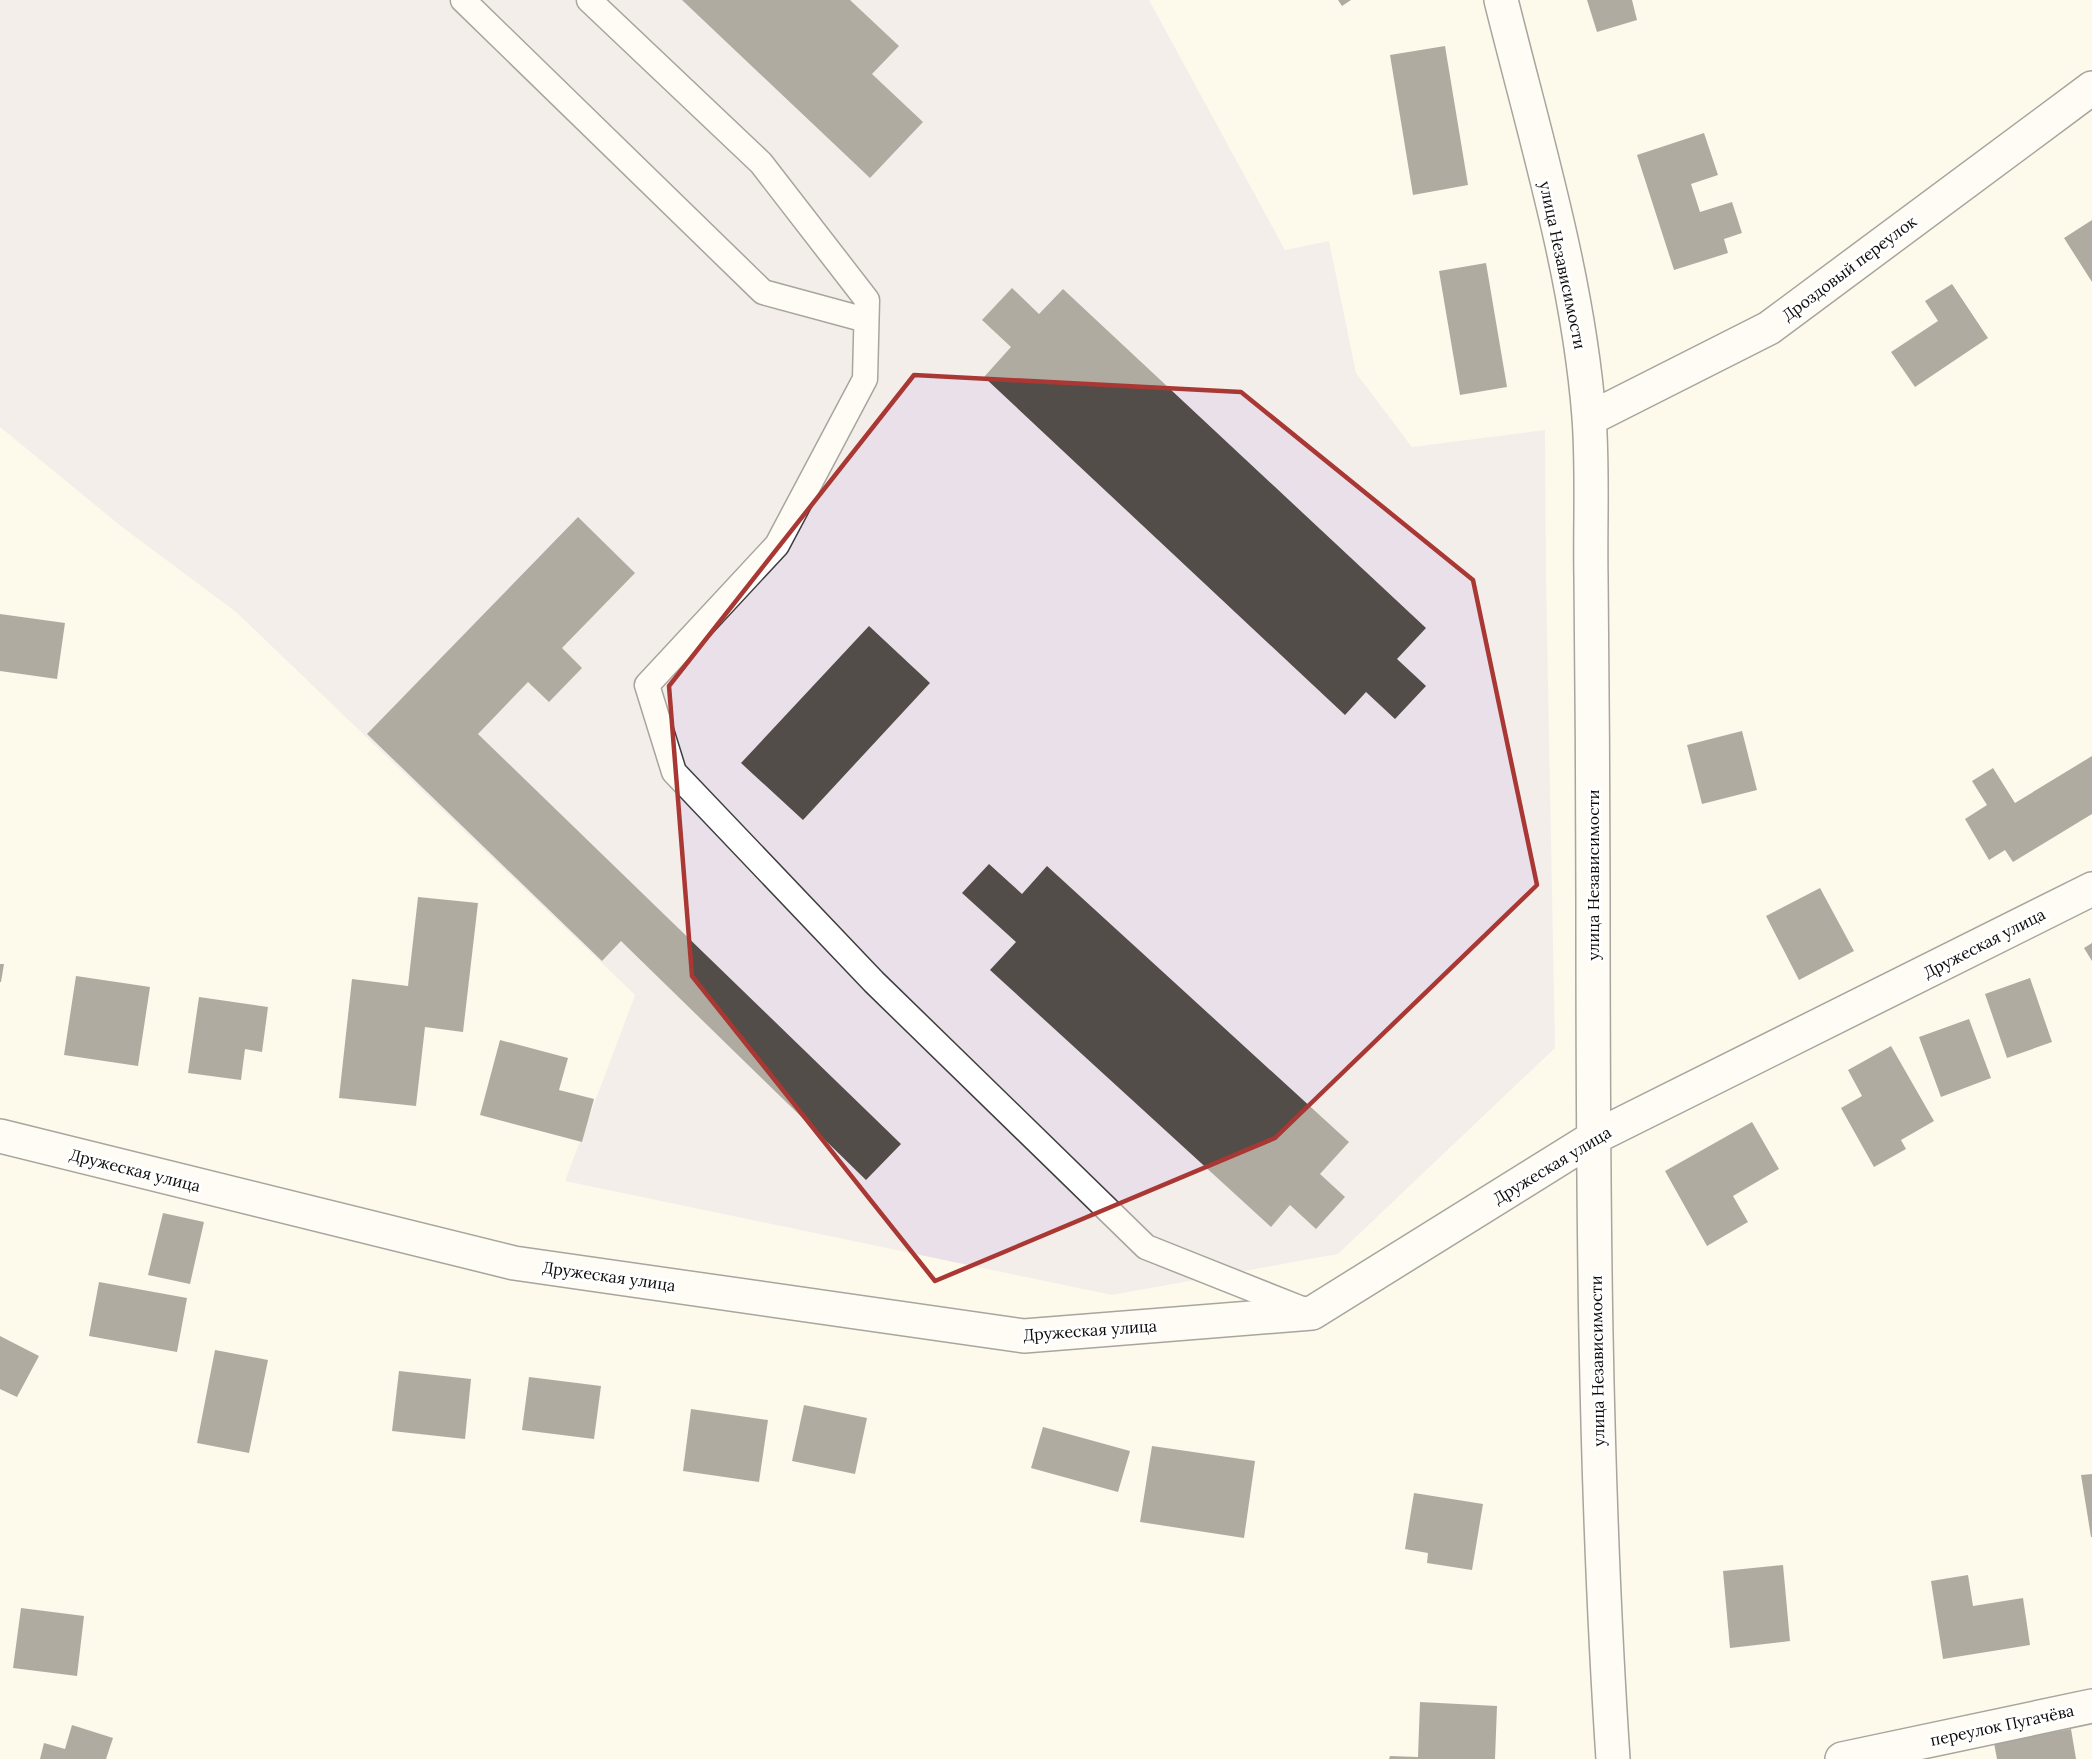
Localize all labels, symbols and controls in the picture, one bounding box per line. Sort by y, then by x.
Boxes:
street label: улица Независимости [1535,179,1591,351]
street label: Дроздовый переулок [1778,211,1920,325]
street label: улица Независимости [1583,789,1603,961]
street label: Дружеская улица [1920,904,2048,982]
street label: Дружеская улица [1489,1122,1615,1208]
street label: Дружеская улица [67,1144,203,1196]
street label: Дружеская улица [541,1257,677,1295]
street label: улица Независимости [1586,1275,1608,1447]
street label: Дружеская улица [1022,1315,1158,1345]
street label: переулок Пугачёва [1928,1700,2076,1750]

